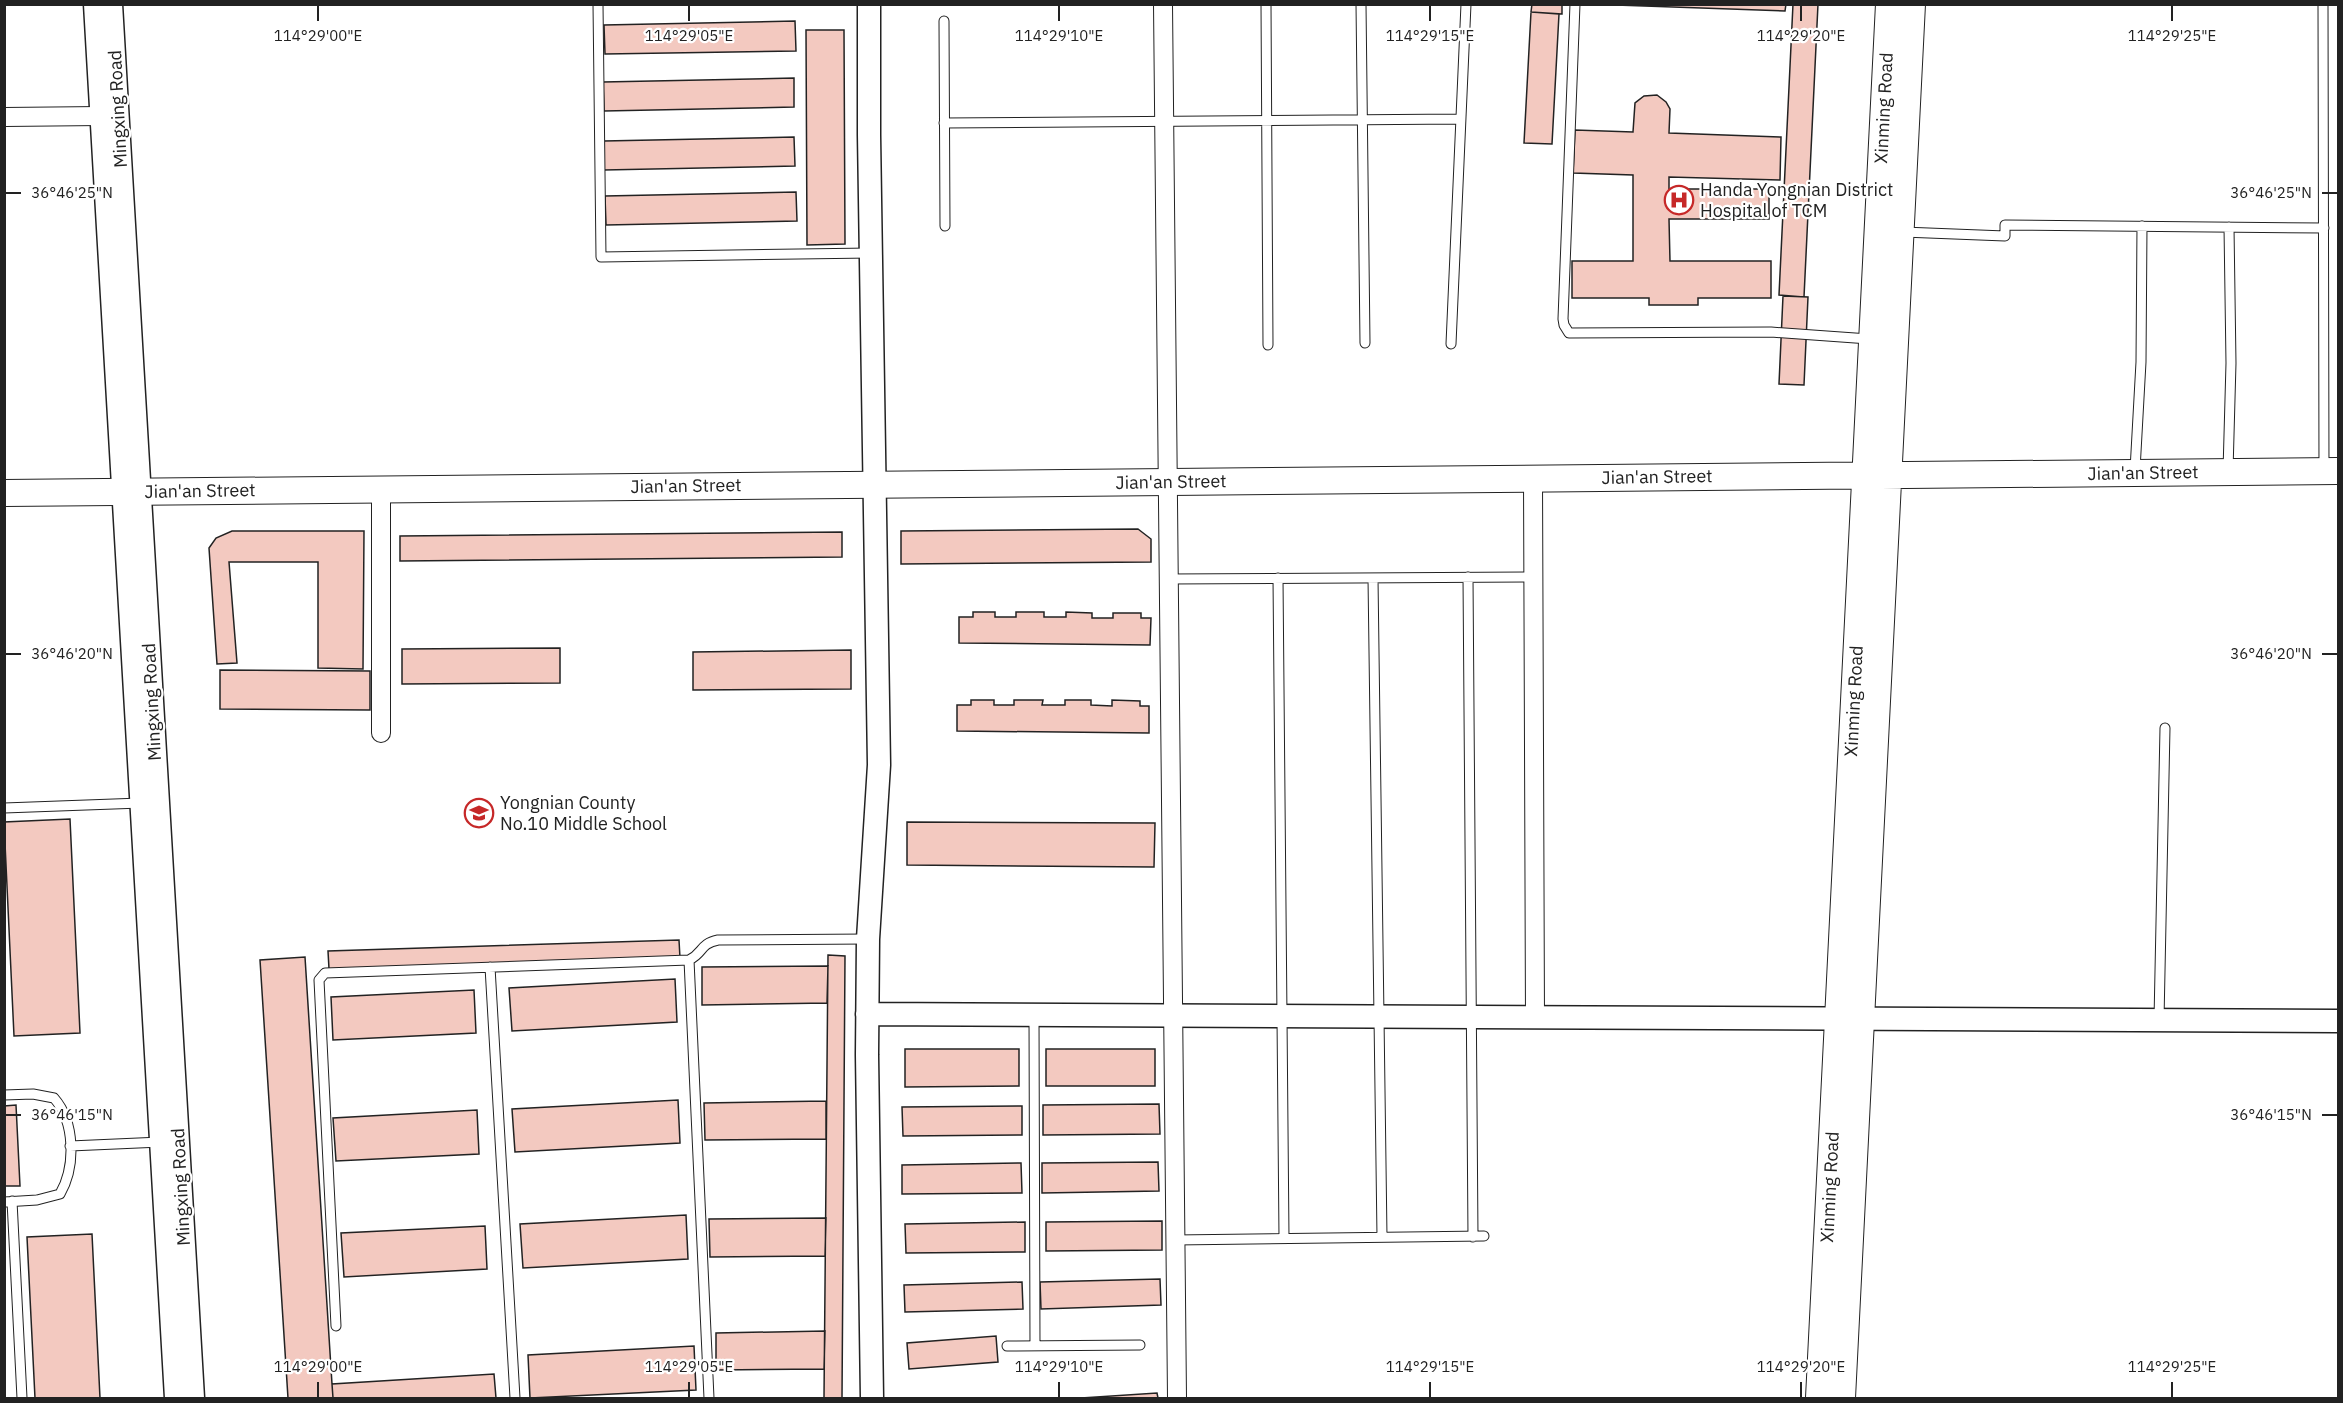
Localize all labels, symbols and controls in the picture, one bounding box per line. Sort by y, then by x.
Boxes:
text: 114°29'00"E [274,26,362,45]
text: 114°29'05"E [645,26,733,45]
text: 114°29'10"E [1015,26,1103,45]
text: 114°29'15"E [1386,26,1474,45]
text: 114°29'20"E [1757,26,1845,45]
text: 114°29'25"E [2128,26,2216,45]
street label: Mingxing Road [103,50,132,168]
street label: Xinming Road [1869,52,1898,164]
place label: Handa Yongnian District Hospital of TCM [1700,178,1893,222]
text: 36°46'25"N [31,183,113,202]
text: 36°46'25"N [2230,183,2312,202]
hospital icon: Handa Yongnian District Hospital of TCM [1663,184,1695,216]
street label: Jian'an Street [2087,460,2199,485]
street label: Jian'an Street [1601,464,1713,489]
street label: Jian'an Street [1115,469,1227,494]
street label: Jian'an Street [630,473,742,498]
street label: Jian'an Street [144,478,256,503]
street label: Mingxing Road [137,643,166,761]
text: 36°46'20"N [31,644,113,663]
text: 36°46'20"N [2230,644,2312,663]
street label: Xinming Road [1839,645,1868,757]
place label: Yongnian County No.10 Middle School [500,791,667,835]
school or university icon: Yongnian County No.10 Middle School [463,797,495,829]
text: 36°46'15"N [31,1105,113,1124]
text: 36°46'15"N [2230,1105,2312,1124]
street label: Mingxing Road [166,1128,195,1246]
street label: Xinming Road [1815,1131,1844,1243]
text: 114°29'00"E [274,1357,362,1376]
text: 114°29'05"E [645,1357,733,1376]
text: 114°29'10"E [1015,1357,1103,1376]
text: 114°29'15"E [1386,1357,1474,1376]
text: 114°29'20"E [1757,1357,1845,1376]
text: 114°29'25"E [2128,1357,2216,1376]

